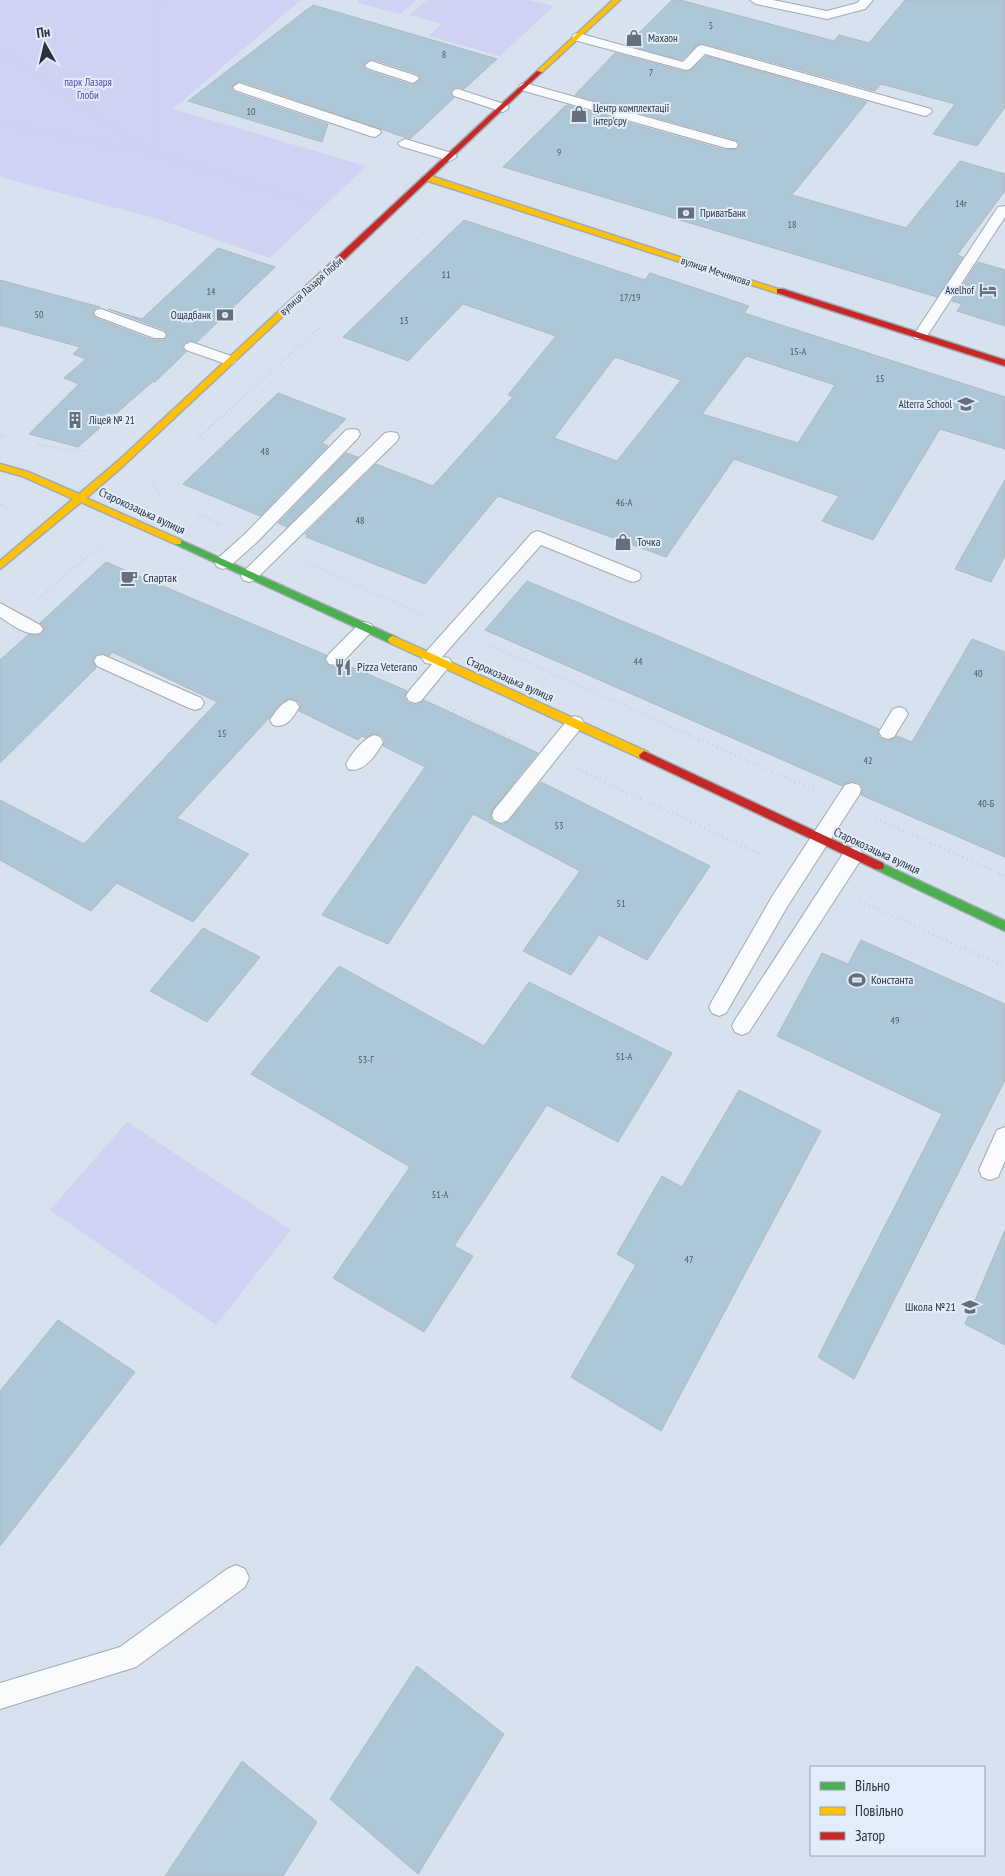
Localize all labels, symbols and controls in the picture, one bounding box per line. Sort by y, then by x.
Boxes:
house number: 5 [709,19,713,32]
north arrow [20,20,70,70]
text: Пн [35,22,51,42]
shop icon: Махаон [624,28,644,48]
place label: Махаон [648,31,678,45]
house number: 8 [442,48,446,61]
house number: 7 [649,66,653,79]
park label: парк Лазаря Глоби [64,75,112,102]
place label: Центр комплектації інтер'єру [593,101,670,128]
shop icon: Центр комплектації інтер'єру [569,104,589,124]
house number: 10 [247,105,256,118]
house number: 9 [557,146,561,159]
house number: 14г [955,197,967,210]
bank icon: ПриватБанк [676,203,696,223]
place label: ПриватБанк [700,206,747,220]
house number: 18 [788,218,797,231]
street label: вулиця Мечникова [679,253,753,289]
street label: вулиця Лазаря Глоби [276,254,346,318]
house number: 11 [442,268,451,281]
hotel icon: Axelhof [978,280,998,300]
place label: Axelhof [945,283,975,297]
house number: 14 [207,285,216,298]
house number: 17/19 [620,291,640,304]
bank icon: Ощадбанк [215,305,235,325]
house number: 50 [35,308,44,321]
place label: Ощадбанк [171,308,212,322]
house number: 13 [400,314,409,327]
house number: 15-А [790,345,806,358]
house number: 15 [876,372,885,385]
school or university icon: Alterra School [956,394,976,414]
place label: Alterra School [898,397,952,411]
building icon: Ліцей № 21 [65,410,85,430]
place label: Ліцей № 21 [88,413,135,427]
house number: 48 [261,445,270,458]
street label: Старокозацька вулиця [97,484,188,537]
house number: 46-А [616,496,632,509]
house number: 48 [356,514,365,527]
shop icon: Точка [613,532,633,552]
place label: Точка [637,534,661,549]
cafe icon: Спартак [119,568,139,588]
place label: Спартак [143,570,177,585]
street label: Старокозацька вулиця [464,653,556,705]
house number: 44 [634,655,643,668]
restaurant icon: Pizza Veterano [333,657,353,677]
place label: Pizza Veterano [357,659,417,674]
house number: 40 [974,667,983,680]
house number: 15 [218,727,227,740]
house number: 42 [864,754,873,767]
house number: 40-Б [978,797,995,810]
house number: 53 [555,819,564,832]
street label: Старокозацька вулиця [832,824,923,877]
house number: 51 [617,897,626,910]
sports icon: Константа [847,970,867,990]
place label: Константа [871,972,914,987]
house number: 49 [891,1014,900,1027]
house number: 51-А [616,1050,632,1063]
house number: 53-Г [358,1053,374,1066]
house number: 51-А [432,1188,448,1201]
house number: 47 [685,1253,694,1266]
school or university icon: Школа №21 [960,1297,980,1317]
place label: Школа №21 [905,1299,956,1314]
legend [810,1766,985,1856]
text: Вільно [855,1776,890,1795]
text: Повільно [855,1801,903,1820]
text: Затор [855,1826,885,1845]

